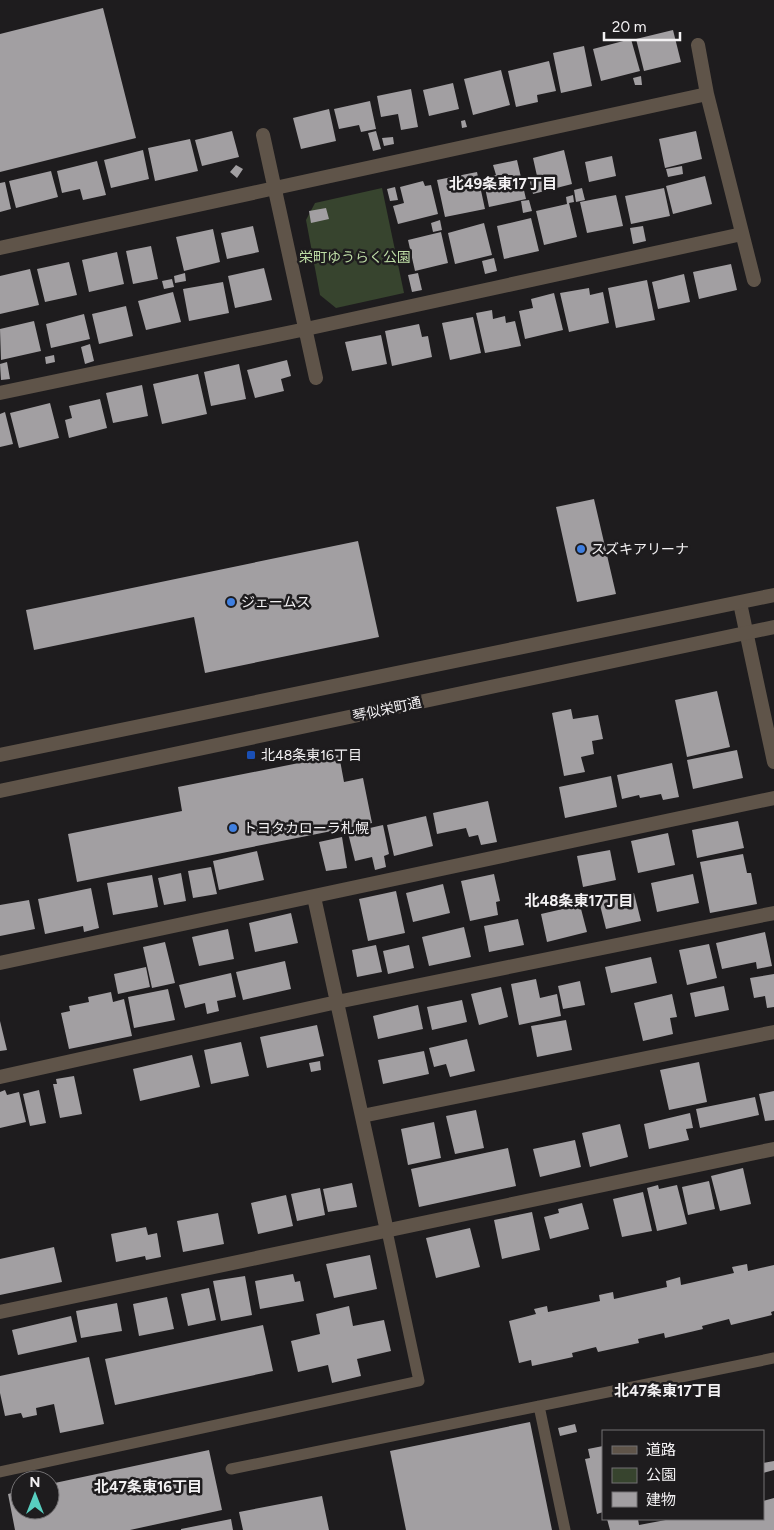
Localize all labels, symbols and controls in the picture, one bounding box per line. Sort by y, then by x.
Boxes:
scale bar [604,10,680,42]
text: 20 m [612,18,646,36]
district label: 北49条東17丁目 [449,175,557,193]
park label: 栄町ゆうらく公園 [299,249,411,266]
place label: スズキアリーナ [591,541,689,558]
marker: スズキアリーナ [575,543,587,555]
place label: ジェームス [241,594,311,611]
marker: ジェームス [225,596,237,608]
street label: 琴似栄町通 [351,694,423,725]
place label: 北48条東16丁目 [261,747,362,764]
marker: 北48条東16丁目 [245,749,257,761]
place label: トヨタカローラ札幌 [243,820,369,837]
marker: トヨタカローラ札幌 [227,822,239,834]
district label: 北48条東17丁目 [525,892,633,910]
district label: 北47条東17丁目 [614,1382,722,1400]
legend [602,1430,764,1520]
text: 道路 [646,1441,676,1459]
text: 公園 [646,1466,676,1484]
north arrow [10,1470,60,1520]
text: N [30,1474,40,1491]
district label: 北47条東16丁目 [94,1478,202,1496]
text: 建物 [646,1491,676,1509]

